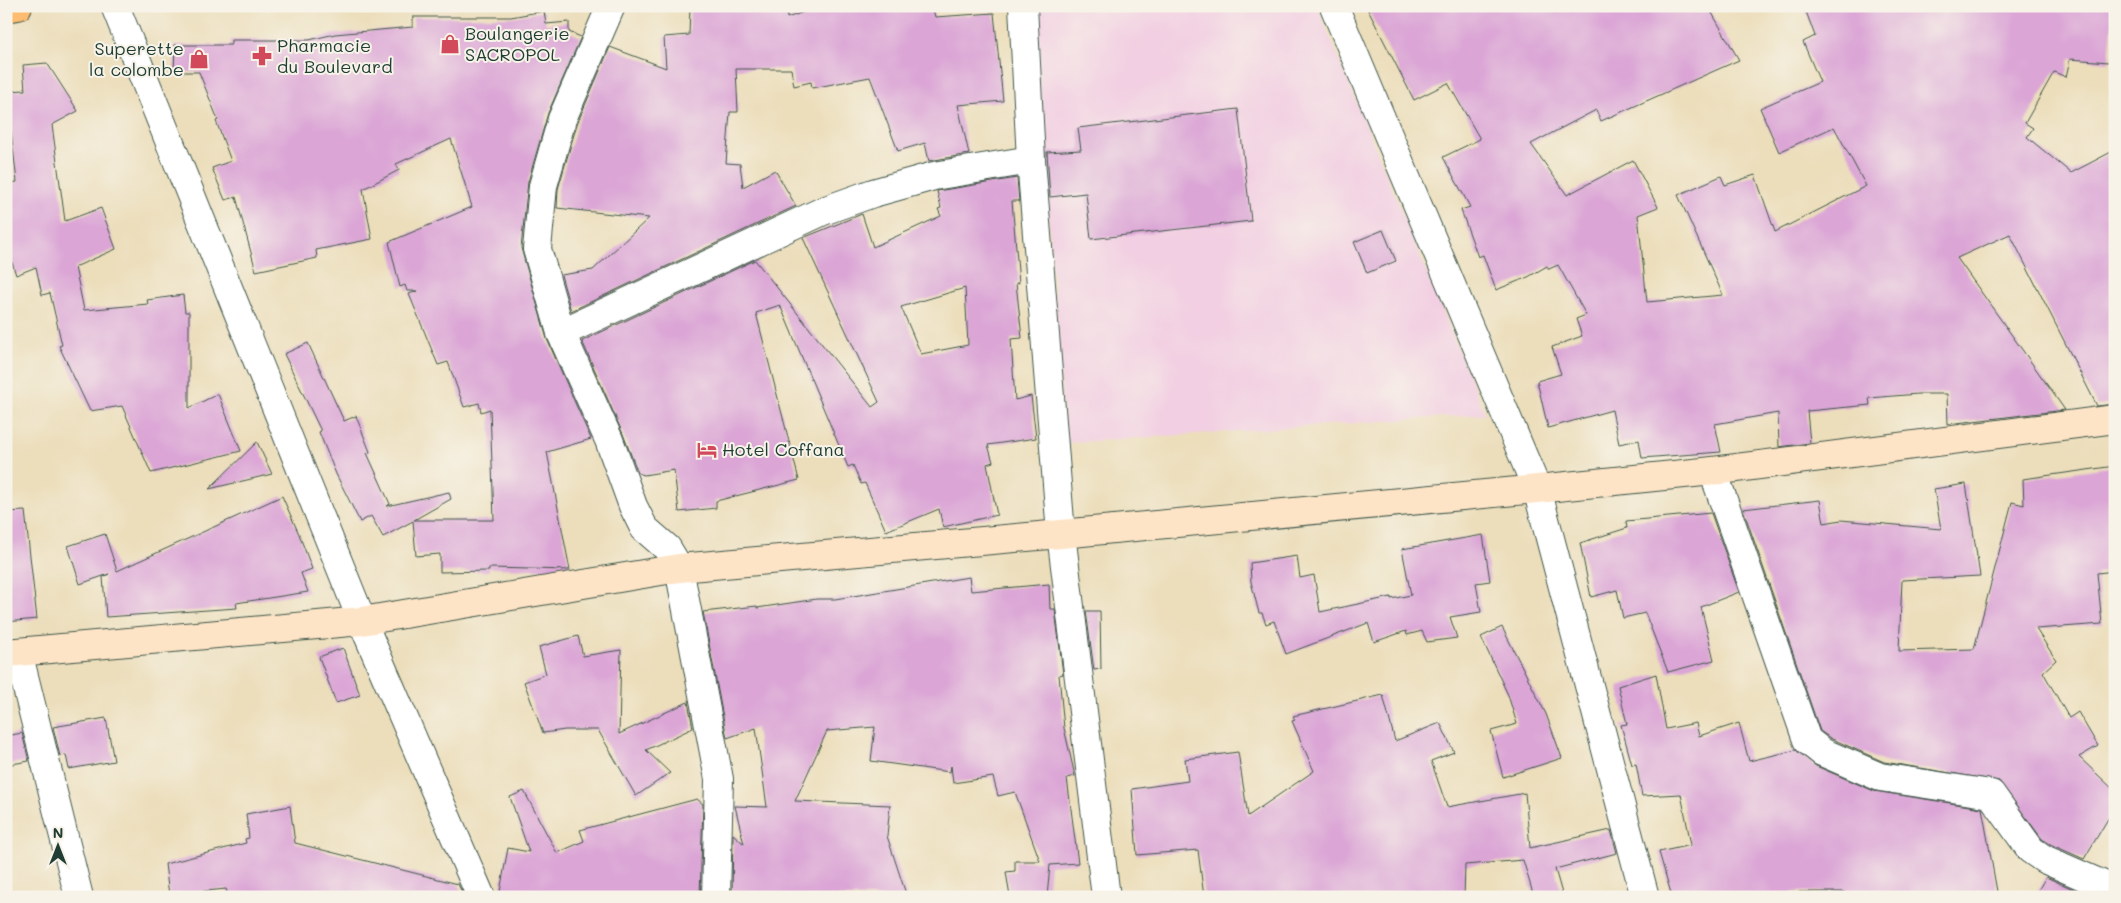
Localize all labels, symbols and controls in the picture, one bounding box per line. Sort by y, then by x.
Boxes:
place label: Boulangerie SACROPOL [465,21,570,66]
place label: Pharmacie du Boulevard [277,33,393,78]
shop icon: Boulangerie SACROPOL [439,33,461,55]
place label: Superette la colombe [89,36,184,81]
pharmacy icon: Pharmacie du Boulevard [251,45,273,67]
shop icon: Superette la colombe [188,48,210,70]
place label: Hotel Coffana [722,437,845,461]
hotel icon: Hotel Coffana [696,439,718,461]
north arrow [32,820,82,870]
text: N [53,823,63,842]

